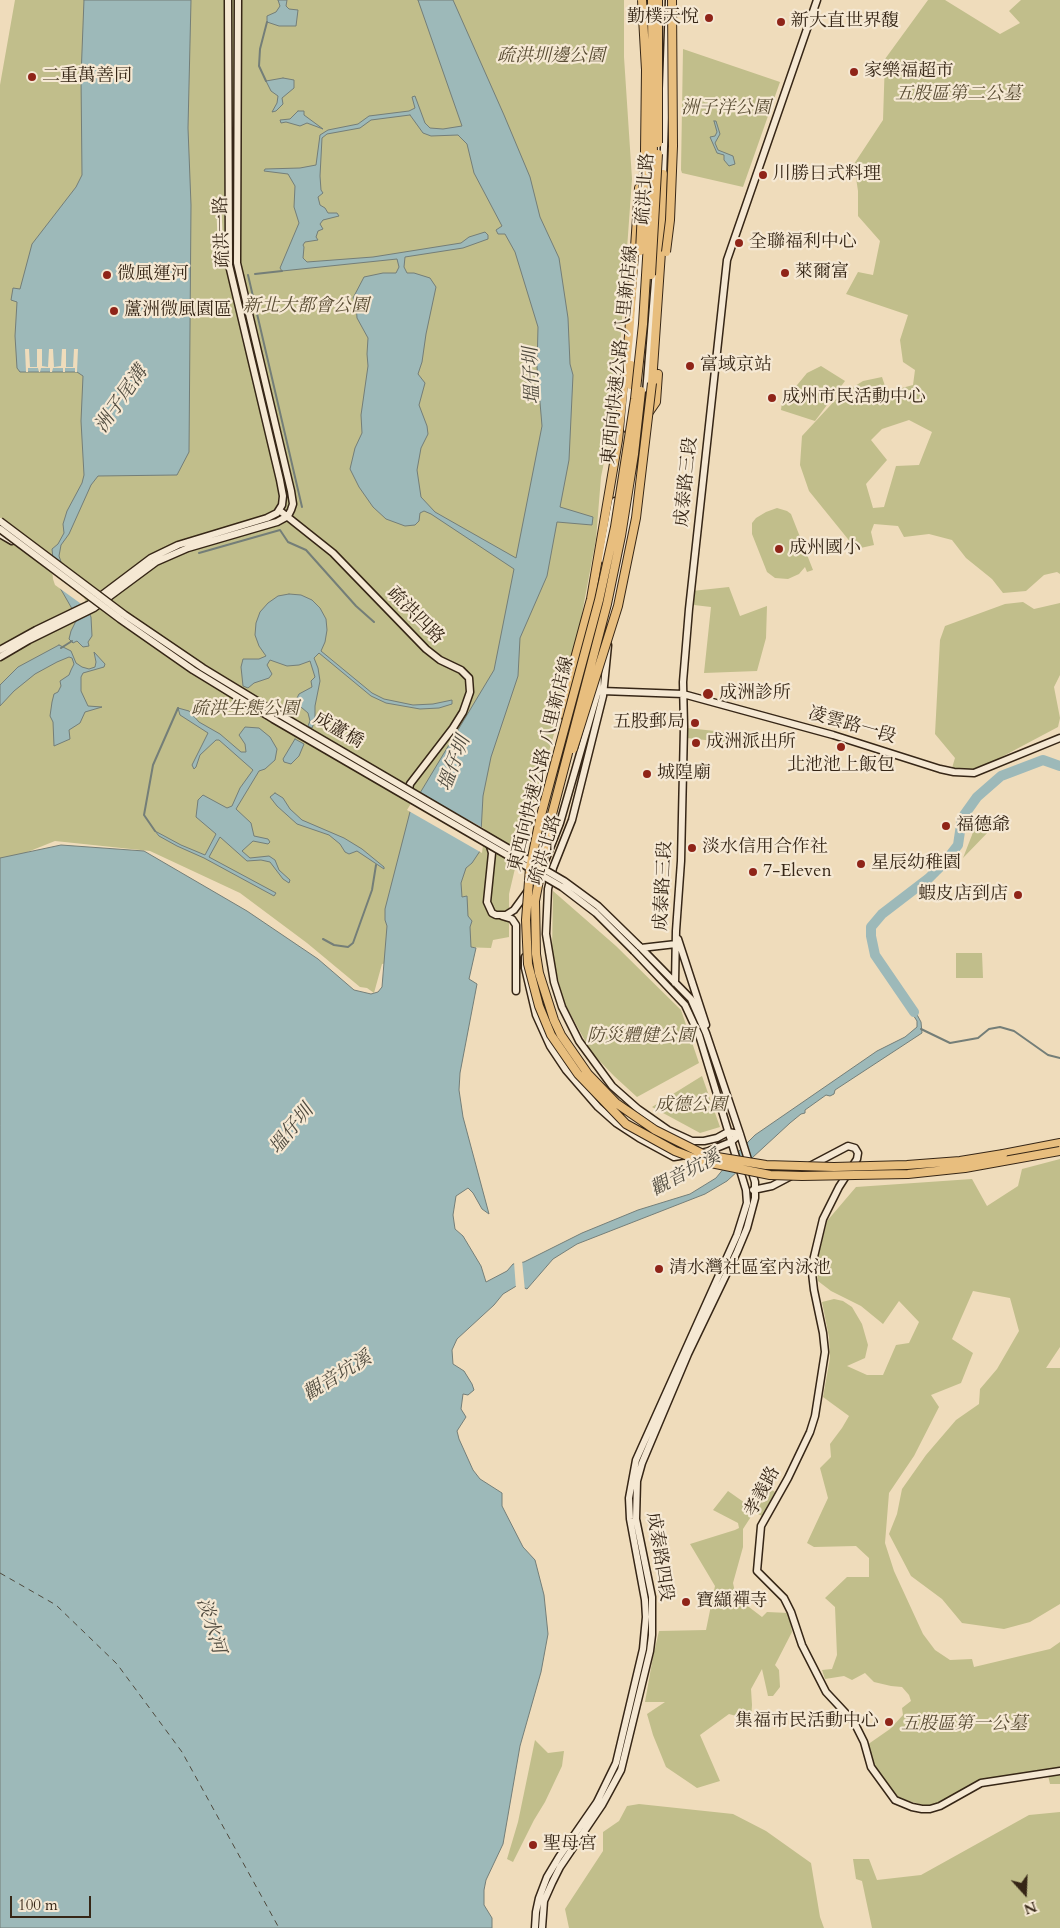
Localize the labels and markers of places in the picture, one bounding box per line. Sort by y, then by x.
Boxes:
place label: 勤樸天悅 [627,7,699,29]
place label: 新大直世界馥 [791,11,899,33]
marker: 勤樸天悅 [703,12,715,24]
marker: 新大直世界馥 [775,16,787,28]
place label: 家樂福超市 [864,61,954,83]
place label: 二重萬善同 [42,66,132,88]
marker: 家樂福超市 [848,66,860,78]
marker: 二重萬善同 [26,71,38,83]
place label: 川勝日式料理 [773,164,881,186]
marker: 川勝日式料理 [757,169,769,181]
place label: 全聯福利中心 [749,232,857,254]
marker: 全聯福利中心 [733,237,745,249]
place label: 萊爾富 [795,262,849,284]
place label: 微風運河 [117,264,189,286]
marker: 萊爾富 [779,267,791,279]
marker: 微風運河 [101,269,113,281]
place label: 蘆洲微風園區 [124,300,232,322]
marker: 蘆洲微風園區 [108,305,120,317]
place label: 富域京站 [700,355,772,377]
marker: 富域京站 [684,360,696,372]
place label: 成州市民活動中心 [782,387,926,409]
marker: 成州市民活動中心 [766,392,778,404]
place label: 成州國小 [789,538,861,560]
marker: 成州國小 [773,543,785,555]
place label: 成洲診所 [719,683,791,705]
marker: 成洲診所 [701,687,715,701]
place label: 五股郵局 [613,712,685,734]
marker: 五股郵局 [689,717,701,729]
place label: 成洲派出所 [706,732,796,754]
marker: 成洲派出所 [690,737,702,749]
marker: 北池池上飯包 [835,741,847,753]
place label: 北池池上飯包 [787,755,895,777]
place label: 城隍廟 [657,763,711,785]
marker: 城隍廟 [641,768,653,780]
place label: 福德爺 [956,815,1010,837]
marker: 福德爺 [940,820,952,832]
place label: 淡水信用合作社 [702,837,828,859]
marker: 淡水信用合作社 [686,842,698,854]
place label: 星辰幼稚園 [871,853,961,875]
marker: 星辰幼稚園 [855,858,867,870]
place label: 7-Eleven [763,861,832,883]
marker: 7-Eleven [747,866,759,878]
place label: 蝦皮店到店 [918,884,1008,906]
marker: 蝦皮店到店 [1012,889,1024,901]
place label: 清水灣社區室內泳池 [669,1258,831,1280]
marker: 清水灣社區室內泳池 [653,1263,665,1275]
place label: 寶纈禪寺 [696,1591,768,1613]
marker: 寶纈禪寺 [680,1596,692,1608]
place label: 集福市民活動中心 [735,1711,879,1733]
marker: 集福市民活動中心 [883,1716,895,1728]
place label: 聖母宮 [543,1834,597,1856]
marker: 聖母宮 [527,1839,539,1851]

